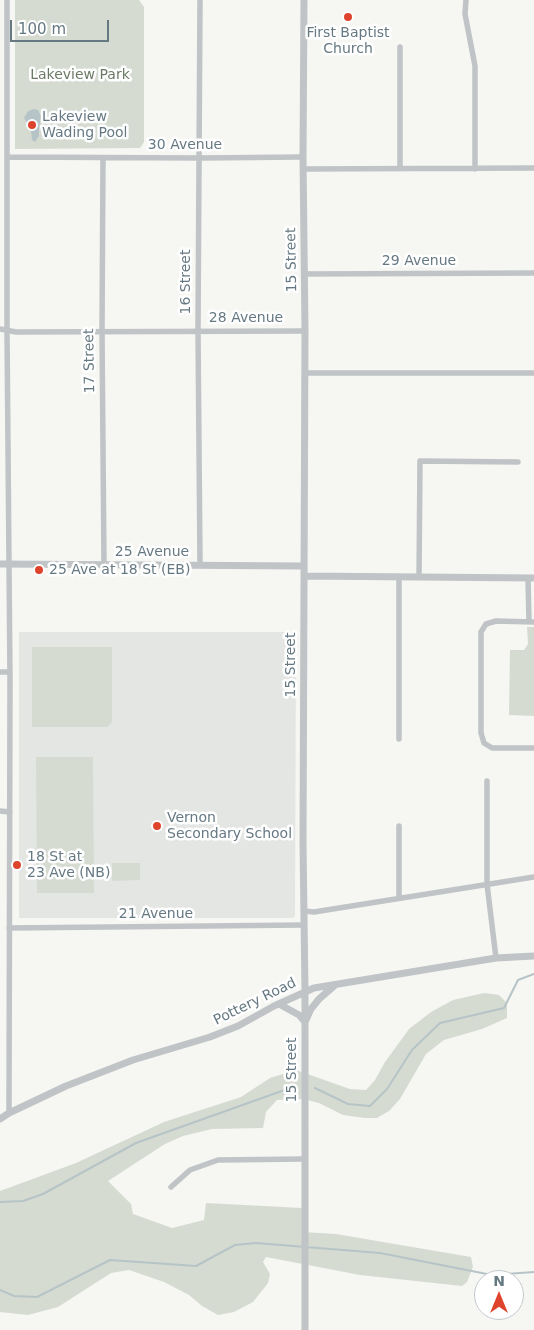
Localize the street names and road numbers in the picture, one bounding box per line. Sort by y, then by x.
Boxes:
street label: 30 Avenue [148,137,222,153]
street label: 15 Street [283,227,301,293]
street label: 16 Street [178,250,194,314]
street label: 29 Avenue [382,253,456,269]
street label: 28 Avenue [209,310,283,326]
street label: 17 Street [81,328,99,394]
street label: 25 Avenue [115,544,189,560]
street label: 15 Street [283,633,299,697]
street label: 21 Avenue [119,906,193,922]
street label: Pottery Road [211,975,299,1029]
street label: 15 Street [284,1038,300,1102]

